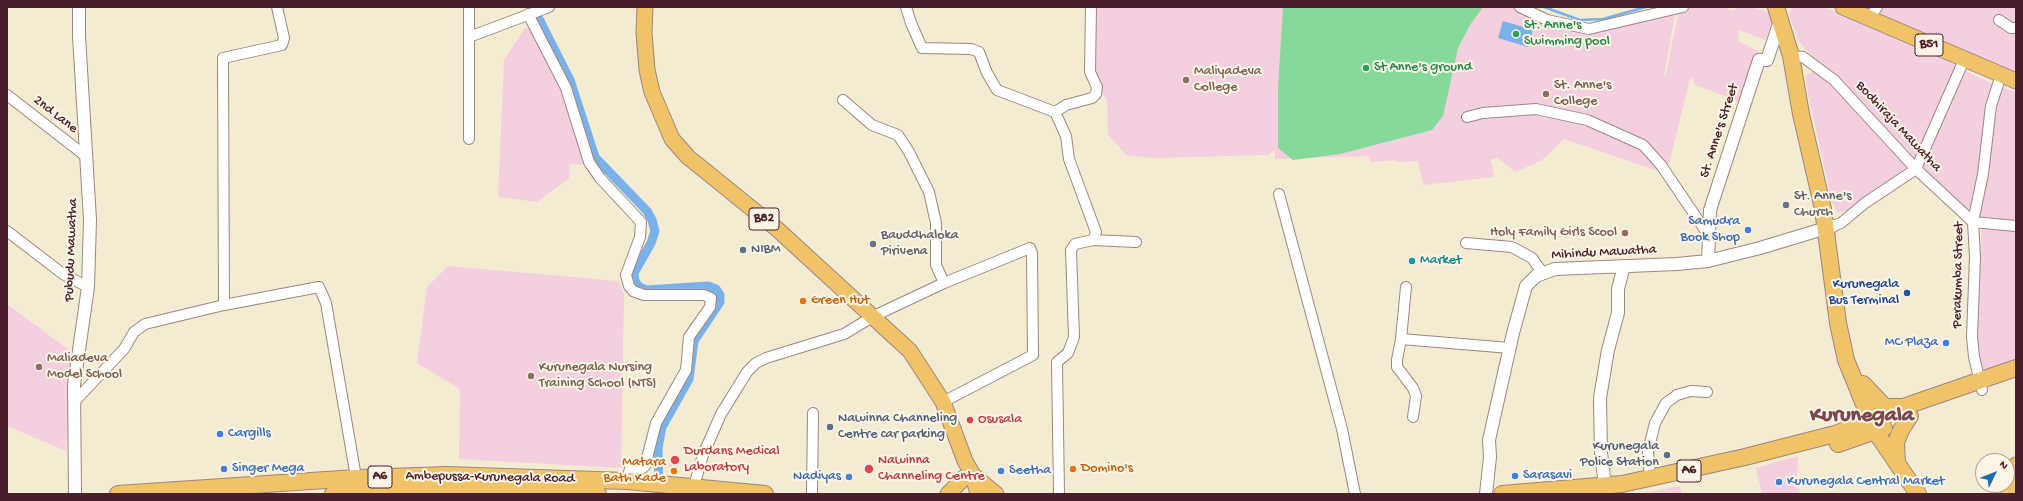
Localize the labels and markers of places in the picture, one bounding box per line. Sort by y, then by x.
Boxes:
place label: St. Anne's Swimming pool [1524,18,1610,50]
marker: St. Anne's Swimming pool [1511,29,1521,39]
place label: St Anne's ground [1374,60,1472,76]
marker: St Anne's ground [1361,63,1371,73]
place label: Maliyadeva College [1194,64,1262,96]
marker: Maliyadeva College [1181,75,1191,85]
place label: St. Anne's College [1554,78,1611,110]
marker: St. Anne's College [1541,89,1551,99]
place label: St. Anne's Church [1794,189,1851,222]
marker: St. Anne's Church [1781,200,1791,210]
place label: Samudra Book Shop [1681,214,1740,246]
place label: Holy Family Girls Scool [1490,225,1617,241]
marker: Samudra Book Shop [1743,225,1753,235]
place label: Bauddhaloka Pirivena [881,228,959,260]
marker: Holy Family Girls Scool [1620,228,1630,238]
marker: Bauddhaloka Pirivena [868,239,878,249]
place label: NIBM [751,242,780,258]
marker: NIBM [738,245,748,255]
place label: Market [1420,253,1462,269]
marker: Market [1407,256,1417,266]
place label: Kurunegala Bus Terminal [1829,277,1899,310]
marker: Kurunegala Bus Terminal [1902,288,1912,298]
place label: Green Hut [811,293,869,309]
marker: Green Hut [798,296,808,306]
place label: MC Plaza [1885,335,1938,351]
marker: MC Plaza [1941,338,1951,348]
place label: Maliadeva Model School [47,351,122,384]
place label: Kurunegala Nursing Training School (NTS) [539,360,656,392]
marker: Maliadeva Model School [34,362,44,372]
marker: Kurunegala Nursing Training School (NTS) [526,371,536,381]
place label: Nawinna Channeling Centre car parking [838,411,957,444]
place label: Osusala [978,412,1022,428]
marker: Osusala [965,415,975,425]
marker: Nawinna Channeling Centre car parking [825,422,835,432]
place label: Cargills [228,426,271,442]
marker: Cargills [215,429,225,439]
place label: Kurunegala Police Station [1580,439,1659,472]
place label: Durdans Medical Laboratory [684,444,780,476]
marker: Kurunegala Police Station [1662,450,1672,460]
place label: Nawinna Channeling Centre [878,453,985,486]
marker: Durdans Medical Laboratory [669,454,681,466]
place label: Matara Bath Kade [604,455,666,488]
place label: Singer Mega [232,461,304,477]
place label: Domino's [1081,461,1133,477]
marker: Nawinna Channeling Centre [863,463,875,475]
place label: Seetha [1009,463,1051,479]
marker: Singer Mega [219,464,229,474]
marker: Domino's [1068,464,1078,474]
marker: Matara Bath Kade [669,466,679,476]
marker: Seetha [996,466,1006,476]
place label: Sarasavi [1523,468,1572,484]
place label: Nadiyas [793,469,841,485]
marker: Sarasavi [1510,471,1520,481]
marker: Nadiyas [844,472,854,482]
place label: Kurunegala Central Market [1787,474,1945,490]
marker: Kurunegala Central Market [1774,477,1784,487]

